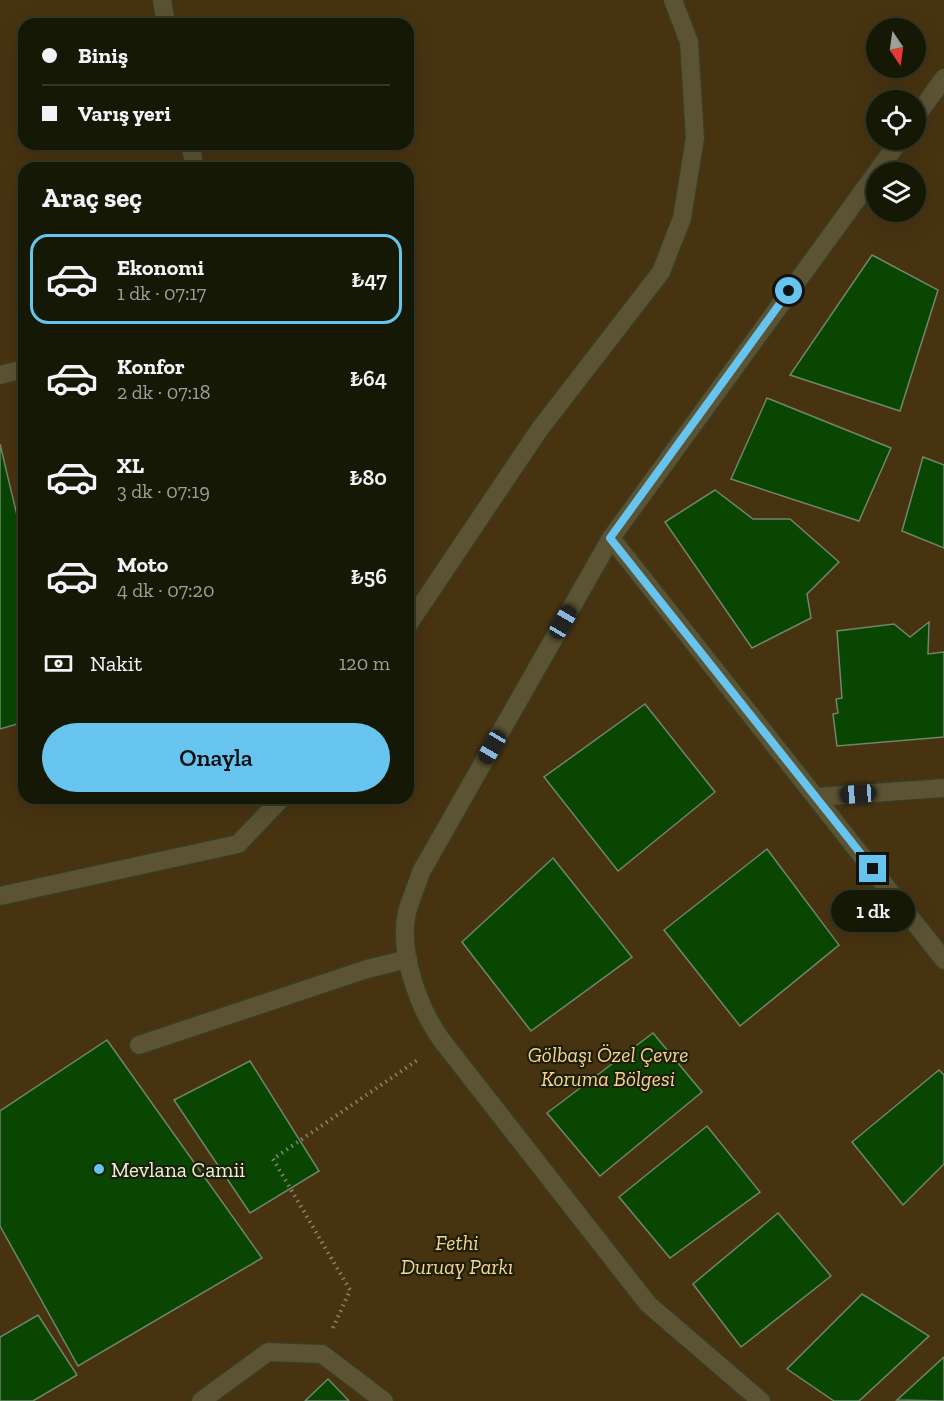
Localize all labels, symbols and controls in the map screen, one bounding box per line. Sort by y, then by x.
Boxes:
north arrow [866,18,926,78]
map controls [866,18,926,222]
text: Biniş [78,42,128,69]
button: locate [866,90,926,150]
text: Varış yeri [78,100,171,127]
button: layers [866,162,926,222]
text: Araç seç [42,182,142,214]
icon: car [45,252,99,306]
text: Ekonomi [117,254,204,281]
text: ₺47 [351,266,387,293]
route start [775,277,802,304]
text: 1 dk · 07:17 [117,281,206,305]
icon: car [45,351,99,405]
text: Konfor [117,353,185,380]
text: ₺64 [350,365,387,392]
text: 2 dk · 07:18 [117,380,211,404]
icon: car [45,450,99,504]
text: XL [117,452,144,479]
text: ₺80 [349,464,387,491]
text: 3 dk · 07:19 [117,479,210,503]
icon: car [45,549,99,603]
text: Moto [117,551,168,578]
text: ₺56 [351,563,387,590]
text: 4 dk · 07:20 [117,578,214,602]
car [546,602,580,642]
icon: cash [42,647,75,680]
text: Nakit [90,650,142,677]
text: 120 m [339,651,390,675]
button: Onayla [42,723,390,792]
car [475,727,509,767]
car [839,784,877,804]
route end [859,855,886,882]
callout: 1 dk [831,890,915,932]
text: 1 dk [856,899,890,923]
park label: Gölbaşı Özel Çevre Koruma Bölgesi [528,1042,688,1091]
place label: Mevlana Camii [111,1157,245,1182]
marker: Mevlana Camii [92,1162,106,1176]
park label: Fethi Duruay Parkı [401,1230,513,1279]

